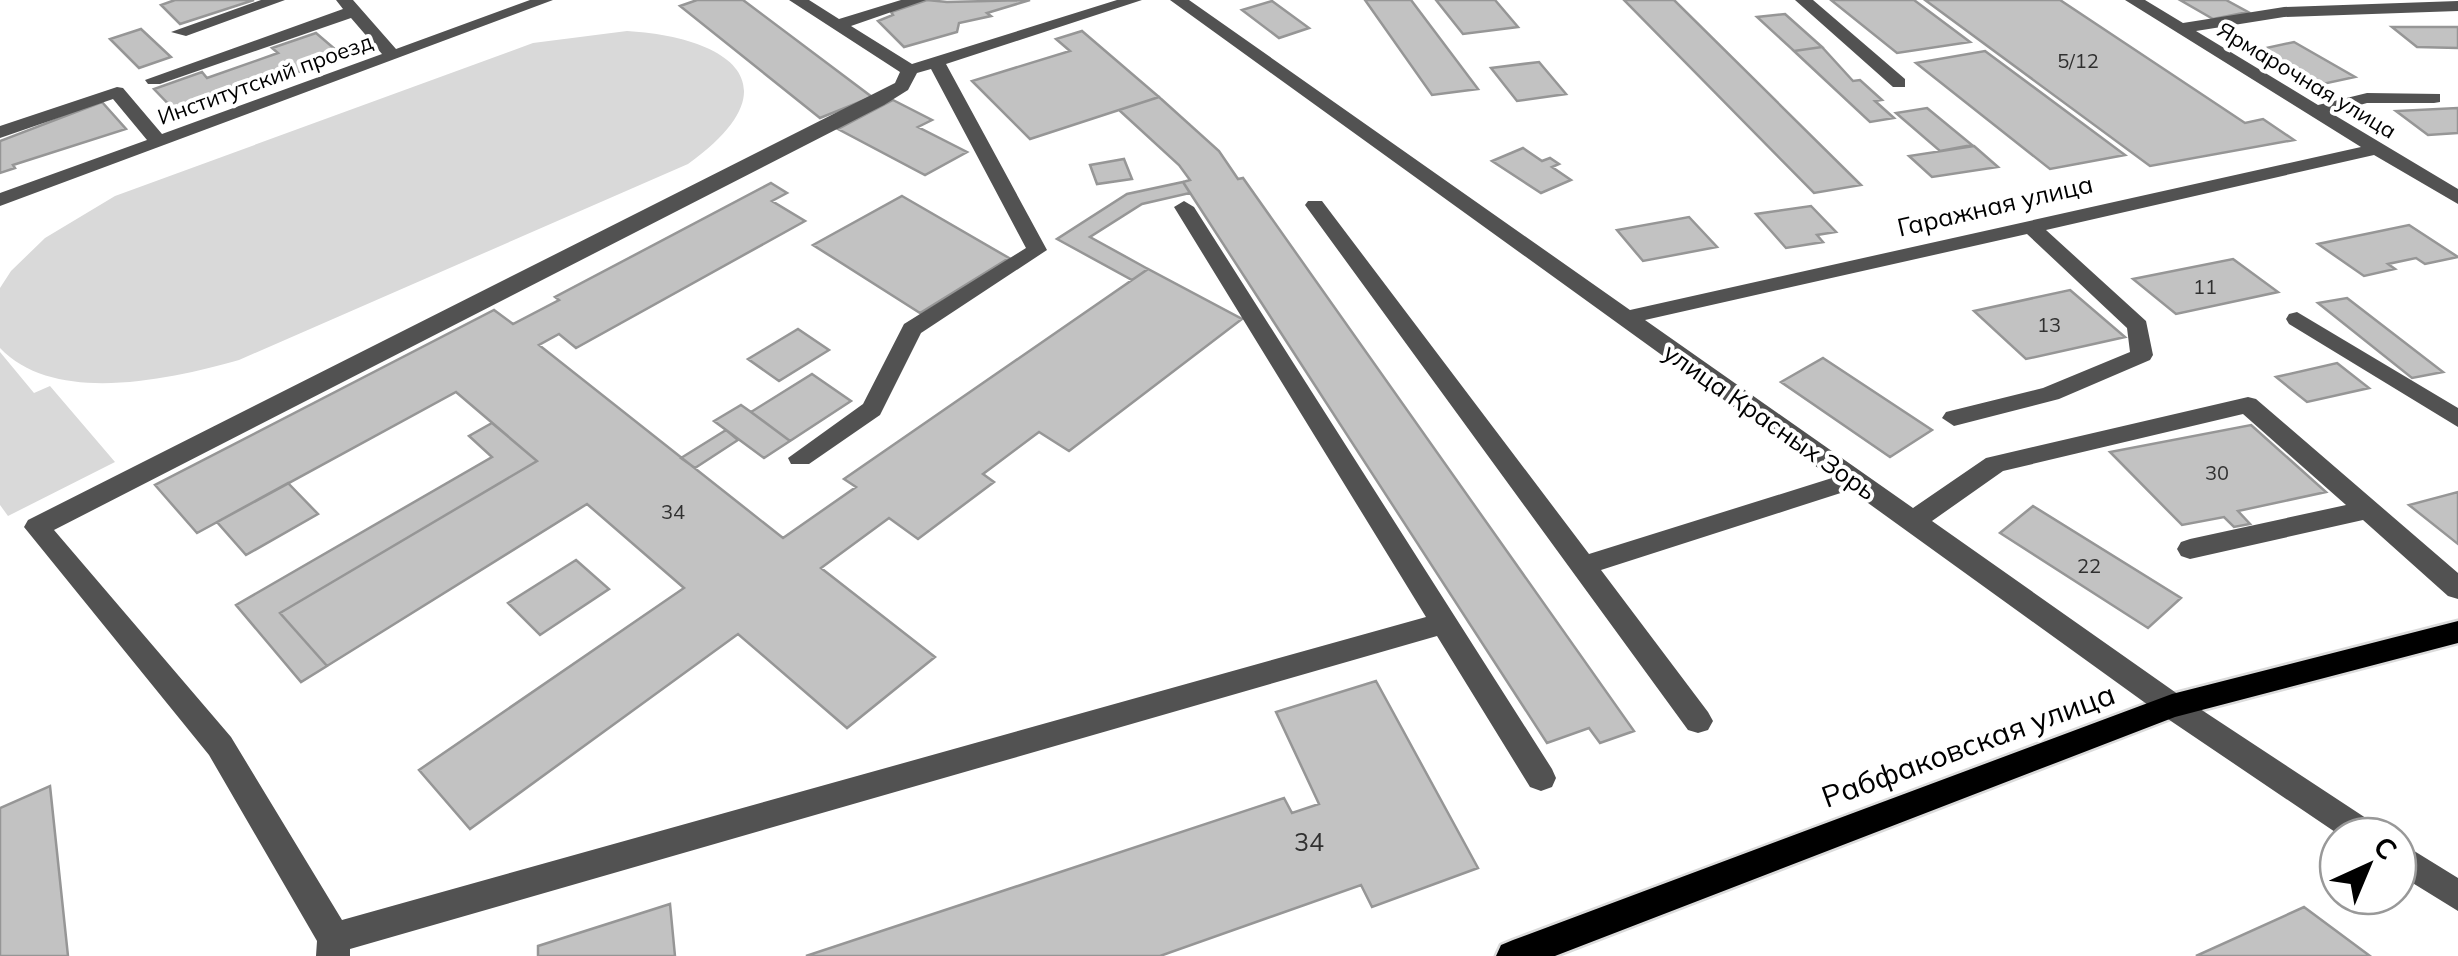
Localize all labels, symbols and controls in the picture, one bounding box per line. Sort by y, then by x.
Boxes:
street label: Ярмарочная улица [2212,15,2402,145]
street label: Институтский проезд [154,27,376,131]
house number: 5/12 [2057,48,2099,73]
street label: Гаражная улица [1894,167,2096,243]
house number: 11 [2193,274,2217,299]
house number: 13 [2037,312,2061,337]
street label: улица Красных Зорь [1658,336,1882,506]
house number: 30 [2205,460,2229,485]
house number: 34 [661,499,685,524]
house number: 22 [2077,553,2101,578]
street label: Рабфаковская улица [1816,674,2120,816]
north arrow [2318,816,2418,916]
house number: 34 [1294,826,1324,857]
text: С [2367,828,2405,867]

